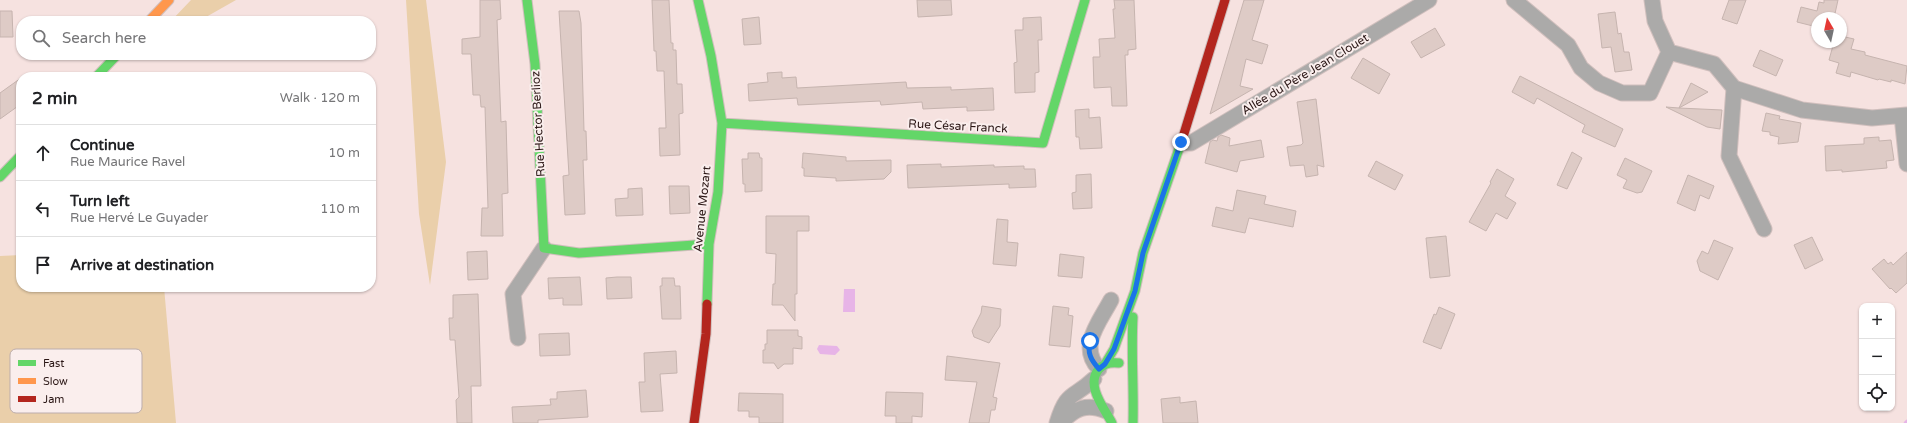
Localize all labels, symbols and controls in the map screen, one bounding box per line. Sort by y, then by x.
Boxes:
north arrow [1811,12,1847,48]
search box [16,16,376,60]
icon: search [30,27,52,49]
text: Search here [62,29,146,47]
street label: Allée du Père Jean Clouet [1239,30,1371,117]
street label: Rue Hector Berlioz [528,71,548,177]
text: 2 min [32,88,77,109]
text: Walk · 120 m [280,90,360,106]
street label: Rue César Franck [908,116,1008,136]
route end [1172,133,1190,151]
text: Continue [70,136,134,154]
icon: ahead [32,142,54,164]
text: 10 m [328,145,360,161]
text: Rue Maurice Ravel [70,154,185,170]
street label: Avenue Mozart [691,165,714,253]
text: Turn left [70,192,130,210]
icon: left [32,198,54,220]
text: 110 m [320,201,360,217]
text: Rue Hervé Le Guyader [70,210,208,226]
icon: arrive [32,254,54,276]
text: Arrive at destination [70,256,214,274]
map controls [1859,303,1895,411]
button: + [1859,303,1895,339]
route start [1081,332,1099,350]
button: − [1859,339,1895,375]
legend [10,349,142,413]
text: Fast [43,357,64,370]
text: Slow [43,375,68,388]
button: locate [1859,375,1895,411]
text: Jam [43,393,64,406]

